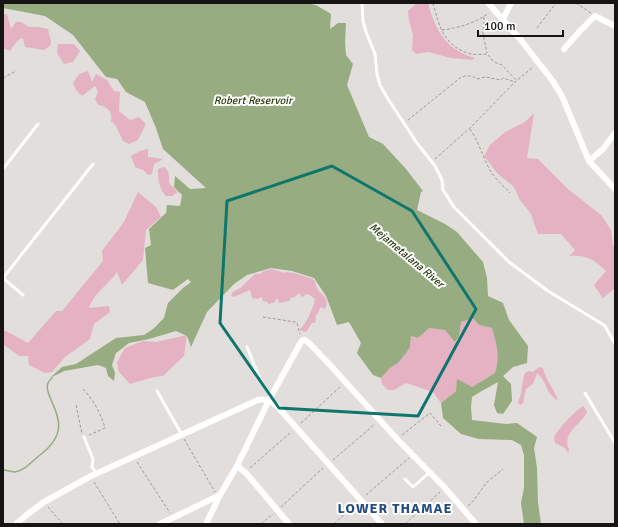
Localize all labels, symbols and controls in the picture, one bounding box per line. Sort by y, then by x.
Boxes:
scale bar [478,12,563,38]
text: 100 m [484,19,516,34]
water label: Robert Reservoir [214,94,294,107]
water label: Mejametalana River [367,220,448,292]
district label: LOWER THAMAE [337,500,453,517]

